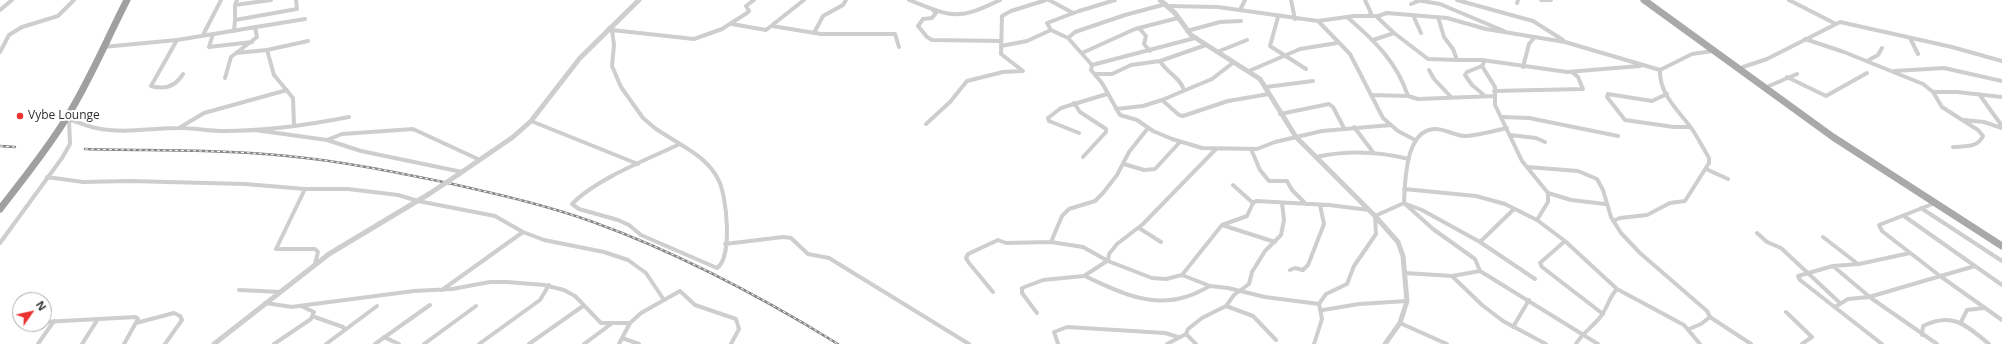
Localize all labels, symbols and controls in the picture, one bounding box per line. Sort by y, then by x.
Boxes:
place label: Vybe Lounge [28,109,100,123]
marker: Vybe Lounge [15,111,25,121]
north arrow [12,292,52,332]
text: N [33,298,50,313]

